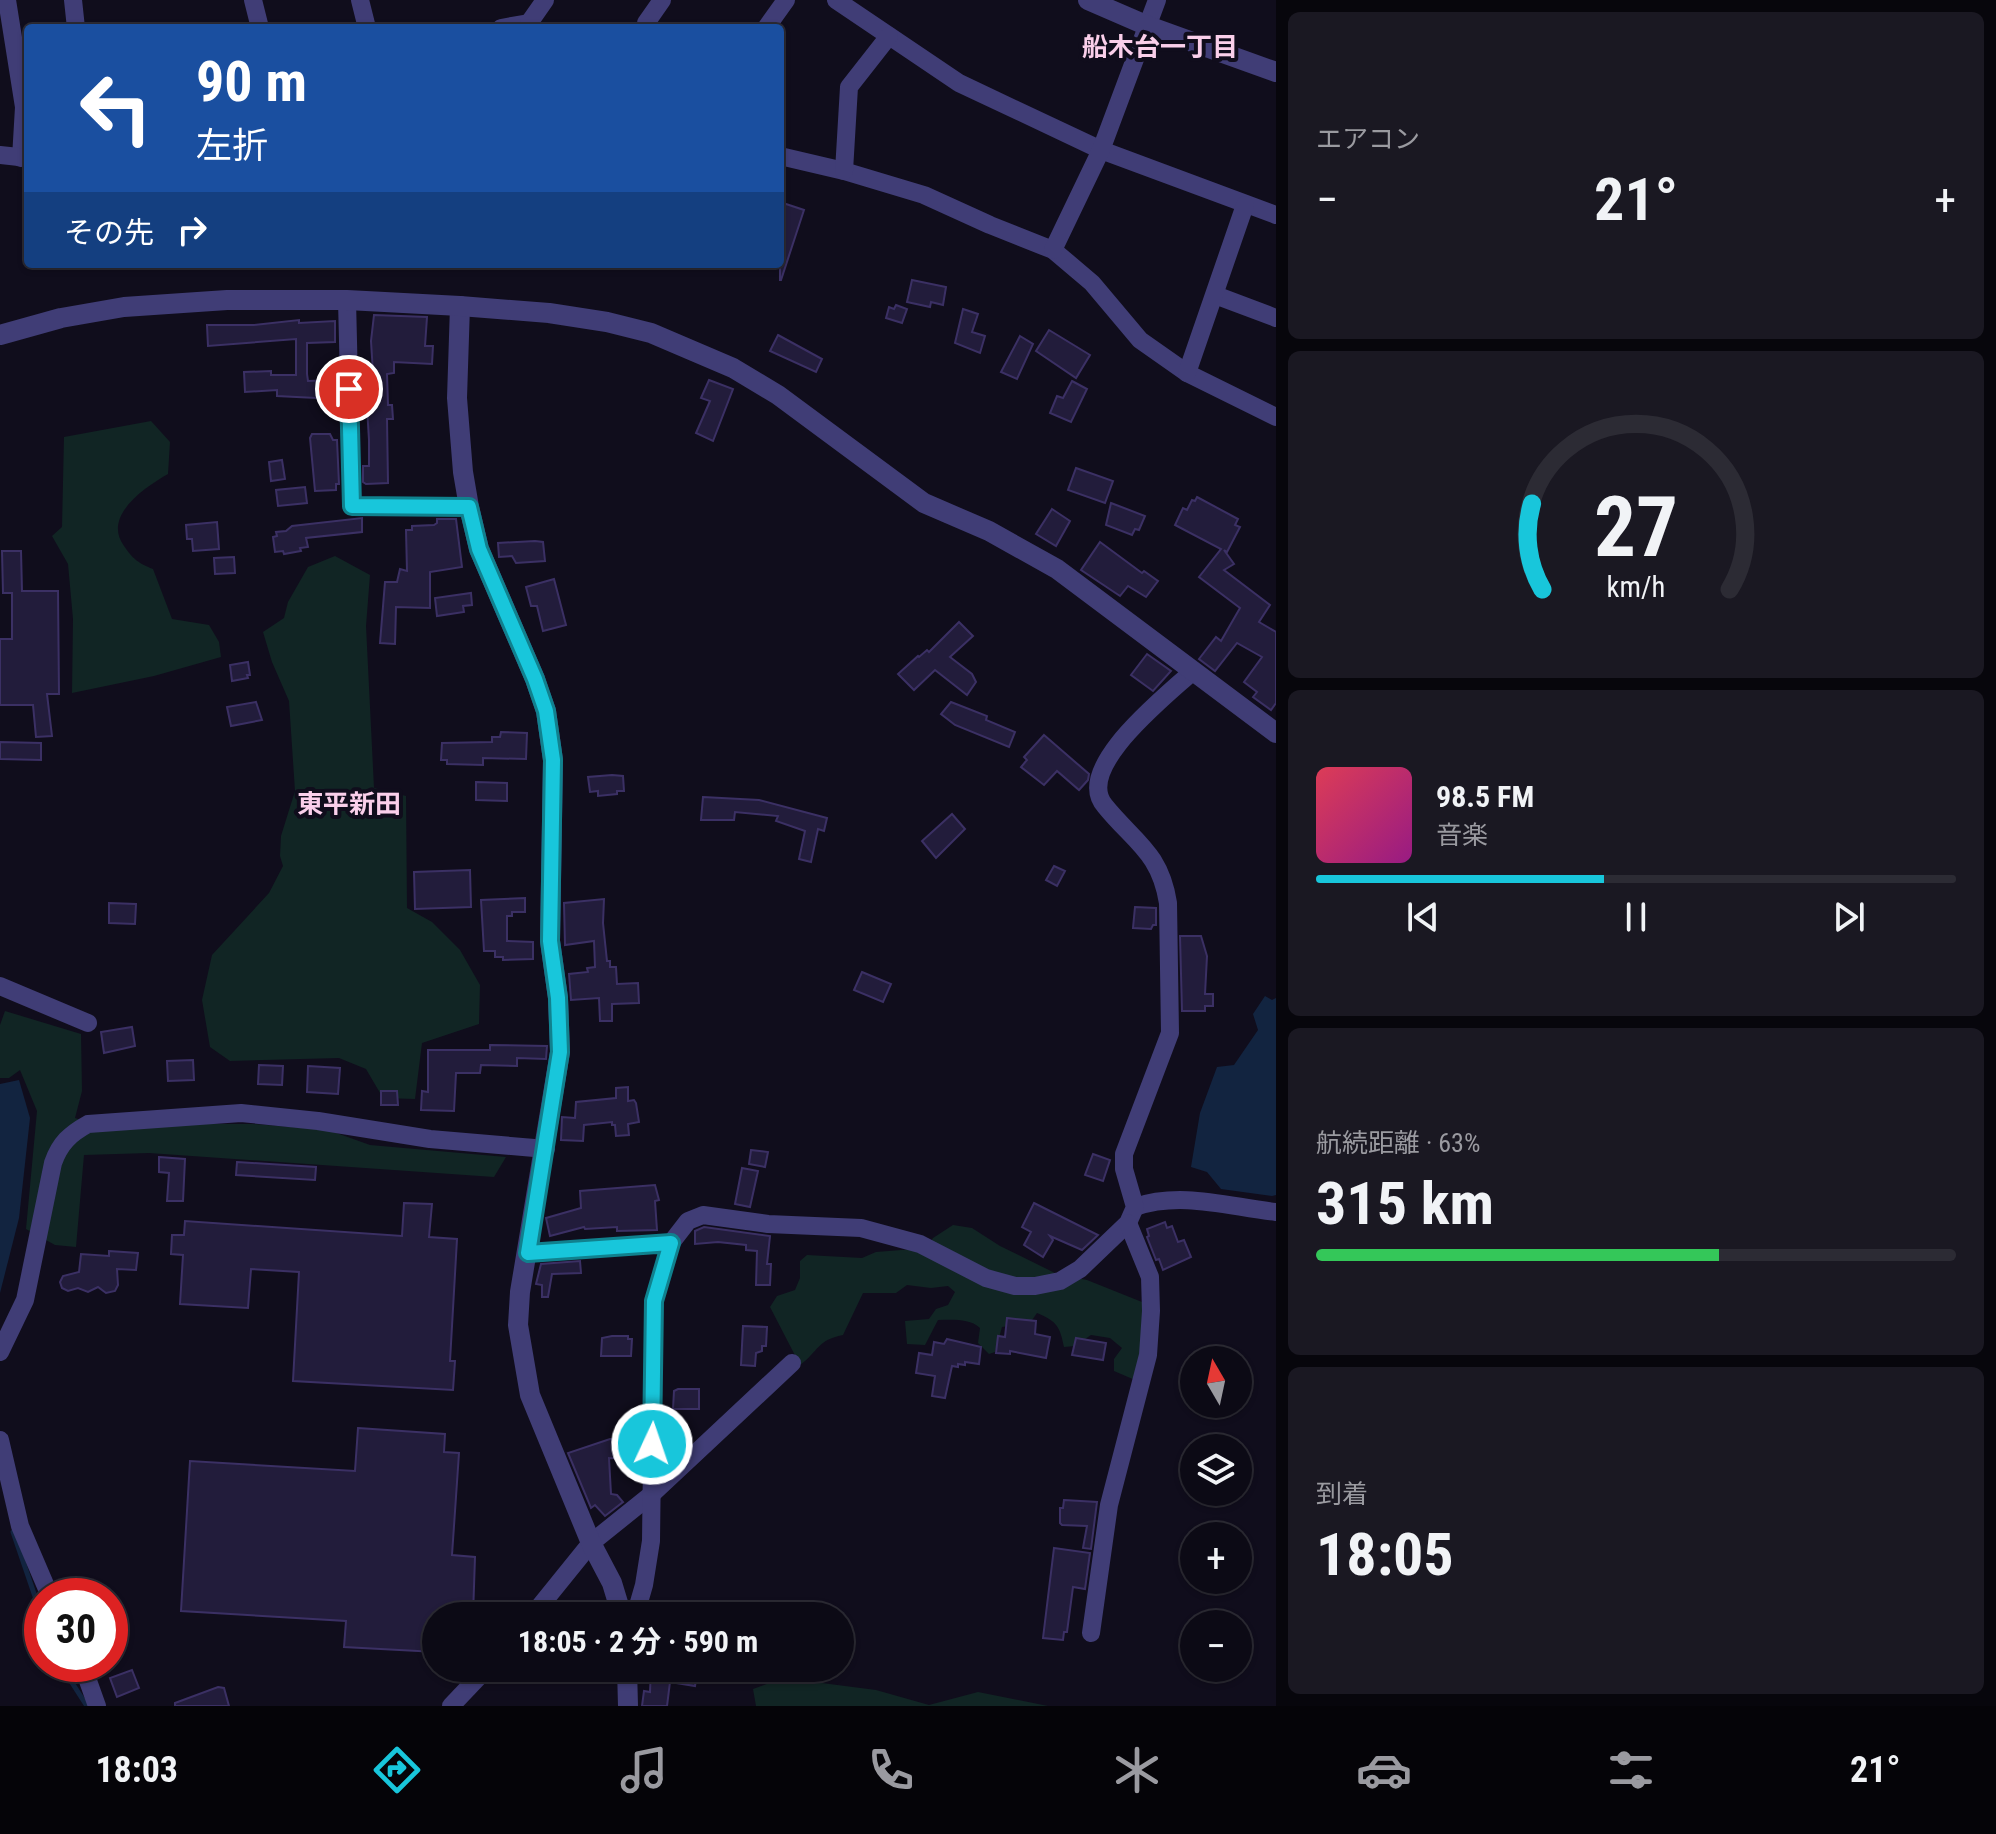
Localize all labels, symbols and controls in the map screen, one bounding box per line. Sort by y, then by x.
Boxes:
district label: 船木台一丁目 [1082,32,1238,62]
text: 90 m [196,49,307,115]
icon: left [64,56,168,160]
text: エアコン [1316,124,1420,154]
text: 左折 [196,125,268,167]
text: 21° [1594,164,1678,235]
text: − [1316,174,1338,226]
text: + [1934,174,1956,226]
icon: right [170,208,214,252]
text: その先 [64,215,154,250]
pin [315,355,383,423]
icon: arrive [327,367,371,411]
text: 27 [1594,479,1678,576]
text: km/h [1607,570,1665,604]
text: 98.5 FM [1436,779,1534,814]
district label: 東平新田 [297,789,401,819]
text: 音楽 [1436,820,1488,850]
icon: previous [1401,895,1445,939]
icon: pause [1614,895,1658,939]
icon: next [1827,895,1871,939]
text: 航続距離 · 63% [1316,1128,1480,1158]
text: 315 km [1316,1168,1494,1239]
north arrow [1180,1346,1252,1418]
map controls [1180,1346,1252,1682]
position arrow [610,1402,694,1486]
button: layers [1180,1434,1252,1506]
text: 到着 [1316,1479,1368,1509]
text: 18:05 [1316,1519,1454,1590]
button: + [1180,1522,1252,1594]
speed limit sign: 30 [24,1578,128,1682]
button: − [1180,1610,1252,1682]
text: 18:05 · 2 分 · 590 m [518,1624,758,1659]
icon: directions [369,1742,425,1798]
icon: music [616,1742,672,1798]
icon: phone [863,1742,919,1798]
icon: climate [1109,1742,1165,1798]
icon: car [1356,1742,1412,1798]
icon: filters [1603,1742,1659,1798]
text: 18:03 [95,1749,178,1791]
text: 21° [1850,1749,1900,1791]

